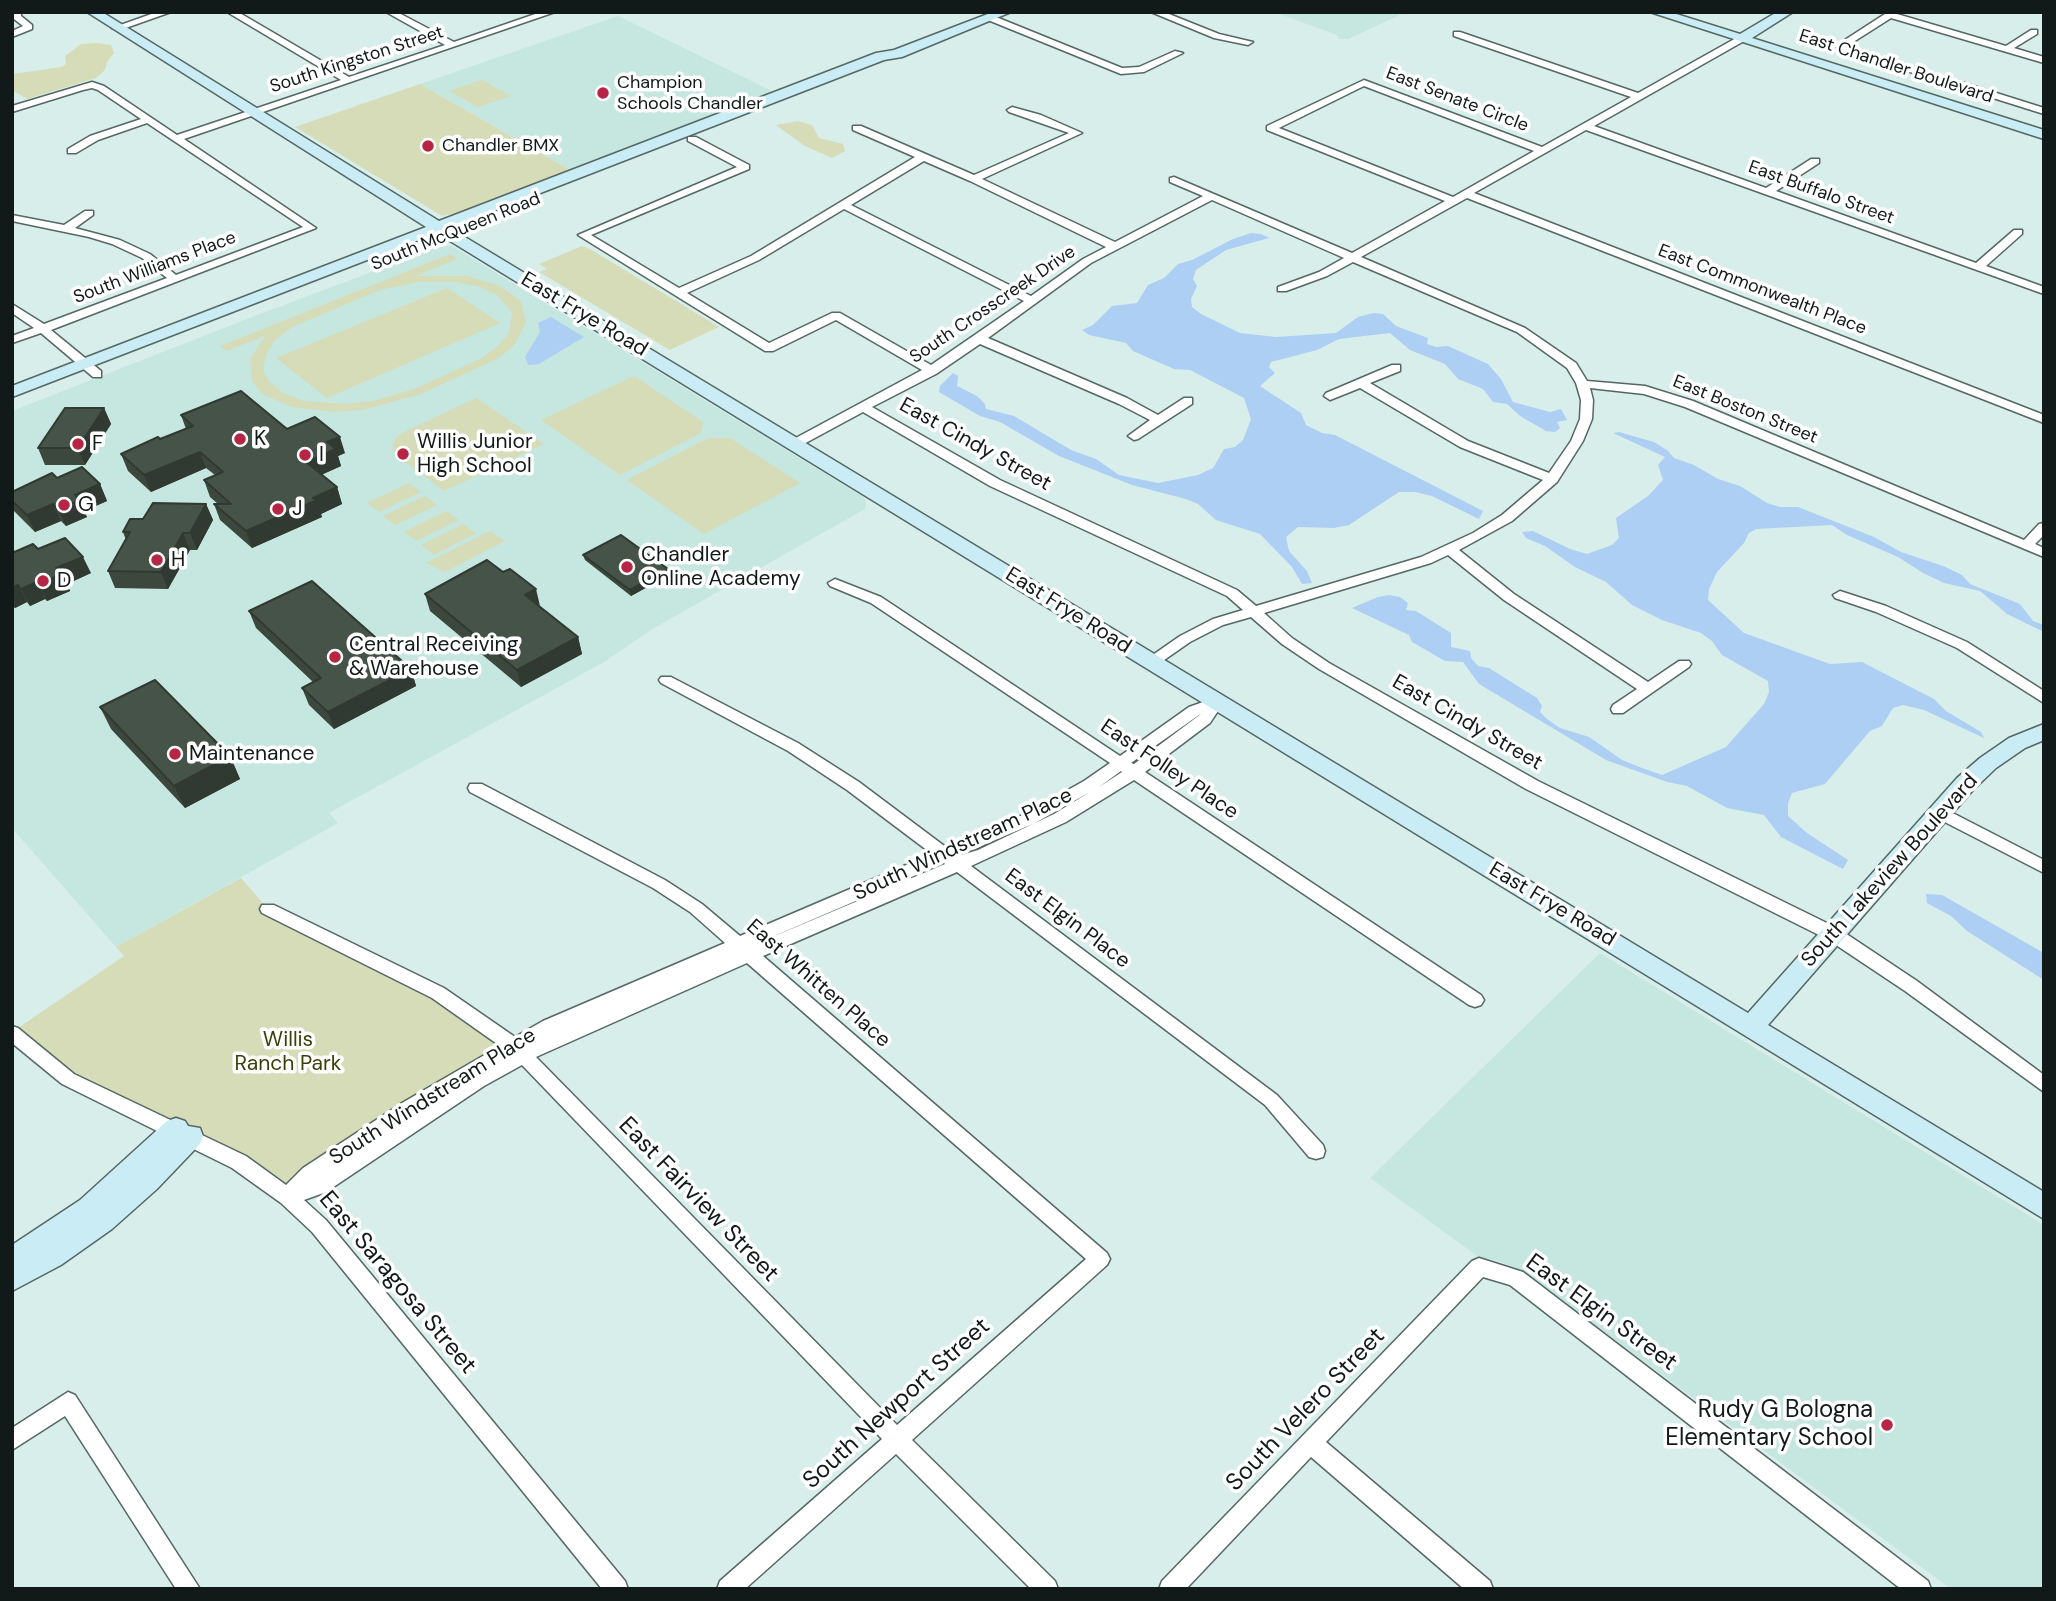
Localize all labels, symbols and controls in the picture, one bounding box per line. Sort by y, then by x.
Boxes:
street label: South Kingston Street [268,22,446,98]
street label: East Chandler Boulevard [1796,25,1996,109]
street label: East Senate Circle [1383,63,1531,137]
place label: Champion Schools Chandler [617,72,763,114]
marker: Champion Schools Chandler [595,85,611,101]
place label: Chandler BMX [442,135,559,157]
marker: Chandler BMX [420,138,436,154]
street label: East Buffalo Street [1745,157,1897,229]
street label: South McQueen Road [368,188,544,276]
street label: South Williams Place [71,227,239,309]
street label: East Commonwealth Place [1655,240,1869,340]
street label: South Crosscreek Drive [906,241,1080,369]
street label: East Frye Road [516,267,652,363]
street label: East Boston Street [1669,371,1821,449]
street label: East Cindy Street [895,393,1055,497]
place label: K [254,426,266,452]
place label: Willis Junior High School [417,429,533,479]
place label: F [92,431,103,457]
marker: K [232,431,248,447]
marker: F [70,436,86,452]
place label: I [319,442,324,468]
marker: Willis Junior High School [395,446,411,462]
marker: I [297,447,313,463]
place label: G [78,492,94,518]
place label: J [292,496,303,522]
marker: G [56,497,72,513]
marker: J [270,501,286,517]
place label: Chandler Online Academy [641,542,801,592]
place label: H [171,547,185,573]
marker: H [149,552,165,568]
marker: Chandler Online Academy [619,559,635,575]
street label: East Frye Road [1001,562,1135,660]
place label: D [57,568,71,594]
marker: D [35,573,51,589]
place label: Central Receiving & Warehouse [349,632,518,682]
marker: Central Receiving & Warehouse [327,649,343,665]
street label: East Cindy Street [1387,670,1547,776]
street label: East Folley Place [1095,715,1243,825]
place label: Maintenance [189,741,315,767]
marker: Maintenance [167,746,183,762]
street label: South Lakeview Boulevard [1797,769,1983,973]
street label: South Windstream Place [850,783,1076,907]
street label: East Frye Road [1484,857,1620,953]
street label: East Elgin Place [999,864,1135,974]
street label: East Whitten Place [741,915,895,1053]
street label: South Windstream Place [325,1023,541,1171]
park label: Willis Ranch Park [235,1027,341,1077]
street label: East Fairview Street [612,1112,784,1288]
street label: East Saragosa Street [312,1186,482,1380]
street label: East Elgin Street [1520,1248,1682,1378]
street label: South Newport Street [798,1313,996,1495]
street label: South Velero Street [1221,1322,1391,1498]
place label: Rudy G Bologna Elementary School [1665,1397,1873,1453]
marker: Rudy G Bologna Elementary School [1879,1417,1895,1433]

